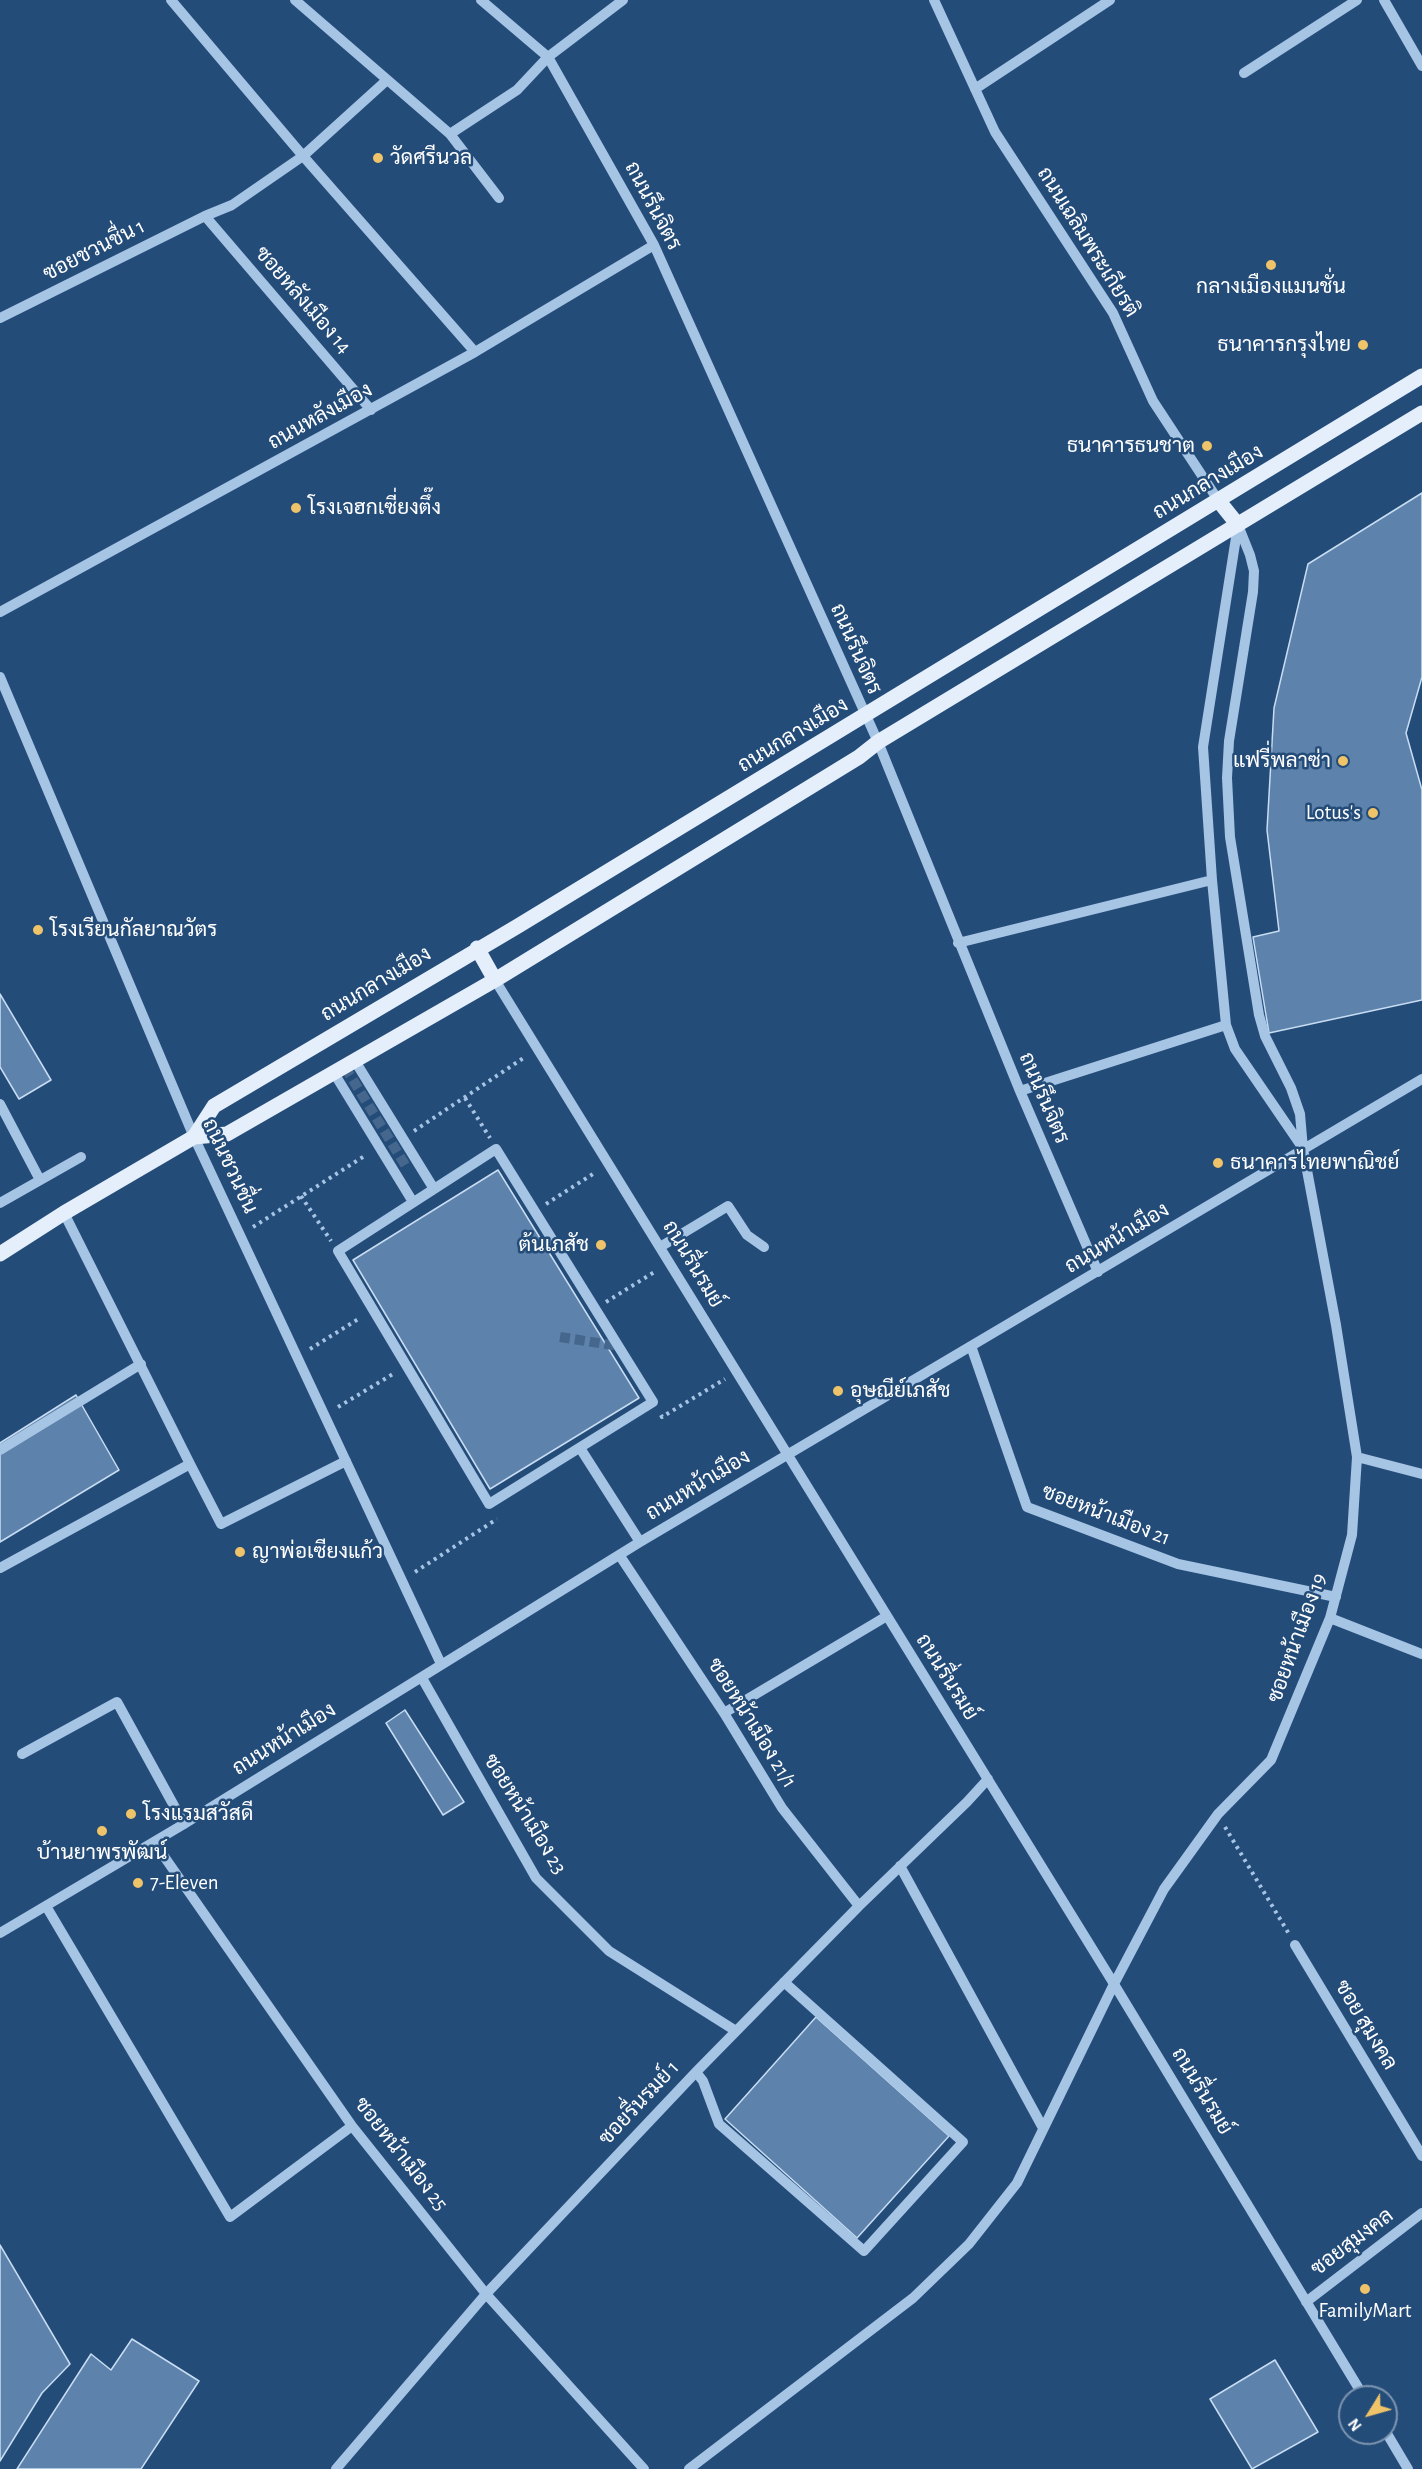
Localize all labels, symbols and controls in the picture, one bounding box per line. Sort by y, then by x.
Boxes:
place label: วัดศรีนวล [390,145,472,171]
marker: วัดศรีนวล [371,151,385,165]
street label: ถนนรึนจิตร [619,157,687,255]
street label: ถนนเฉลิมพระเกียรติ [1032,162,1144,322]
street label: ซอยชวนชื่น 1 [39,214,149,286]
street label: ซอยหลังเมือง 14 [249,241,357,359]
marker: กลางเมืองแมนชั่น [1264,258,1278,272]
place label: กลางเมืองแมนชั่น [1196,274,1346,300]
place label: ธนาคารกรุงไทย [1217,332,1351,358]
marker: ธนาคารกรุงไทย [1356,338,1370,352]
street label: ถนนหลังเมือง [263,377,377,455]
place label: ธนาคารธนชาต [1067,433,1195,459]
street label: ถนนกลางเมือง [1148,439,1268,525]
marker: ธนาคารธนชาต [1200,439,1214,453]
place label: โรงเจฮกเซี่ยงตึ๊ง [308,495,441,521]
marker: โรงเจฮกเซี่ยงตึ๊ง [289,501,303,515]
street label: ถนนรึนจิตร [825,600,887,698]
street label: ถนนกลางเมือง [733,692,853,778]
place label: แฟรี่พลาซ่า [1233,748,1331,774]
marker: แฟรี่พลาซ่า [1336,754,1350,768]
place label: Lotus's [1306,800,1361,826]
marker: Lotus's [1366,806,1380,820]
place label: โรงเรียนกัลยาณวัตร [50,917,217,943]
marker: โรงเรียนกัลยาณวัตร [31,923,45,937]
street label: ถนนกลางเมือง [316,941,436,1027]
street label: ถนนรึนจิตร [1013,1048,1075,1148]
street label: ถนนชวนชื่น [197,1114,263,1218]
place label: ธนาคารไทยพาณิชย์ [1230,1150,1399,1176]
marker: ธนาคารไทยพาณิชย์ [1211,1156,1225,1170]
street label: ถนนหน้าเมือง [1060,1197,1174,1279]
street label: ถนนรื่นรมย์ [657,1216,729,1312]
place label: ต้นเภสัช [519,1232,589,1258]
marker: ต้นเภสัช [594,1238,608,1252]
place label: อุษณีย์เภสัช [850,1378,950,1404]
marker: อุษณีย์เภสัช [831,1384,845,1398]
street label: ถนนหน้าเมือง [641,1444,755,1526]
street label: ซอยหน้าเมือง 21 [1038,1479,1174,1551]
place label: ญาพ่อเซียงแก้ว [252,1539,383,1565]
marker: ญาพ่อเซียงแก้ว [233,1545,247,1559]
street label: ซอยหน้าเมือง 19 [1262,1570,1332,1706]
street label: ถนนรื่นรมย์ [910,1629,984,1725]
street label: ซอยหน้าเมือง 21/1 [702,1653,802,1793]
street label: ถนนหน้าเมือง [228,1697,340,1781]
street label: ซอยหน้าเมือง 23 [478,1749,572,1879]
place label: โรงแรมสวัสดี [143,1801,253,1827]
marker: โรงแรมสวัสดี [124,1807,138,1821]
marker: บ้านยาพรพัฒน์ [95,1824,109,1838]
place label: บ้านยาพรพัฒน์ [37,1840,167,1866]
place label: 7-Eleven [150,1870,219,1896]
marker: 7-Eleven [131,1876,145,1890]
street label: ซอย สุมงคล [1329,1976,1403,2074]
street label: ถนนรื่นรมย์ [1166,2043,1238,2139]
street label: ซอยรื่นรมย์ 1 [593,2055,685,2151]
street label: ซอยหน้าเมือง 25 [349,2092,453,2216]
street label: ซอยสุมงคล [1306,2203,1398,2281]
marker: FamilyMart [1358,2282,1372,2296]
place label: FamilyMart [1319,2298,1411,2324]
north arrow [1338,2385,1398,2445]
text: N [1345,2415,1365,2434]

